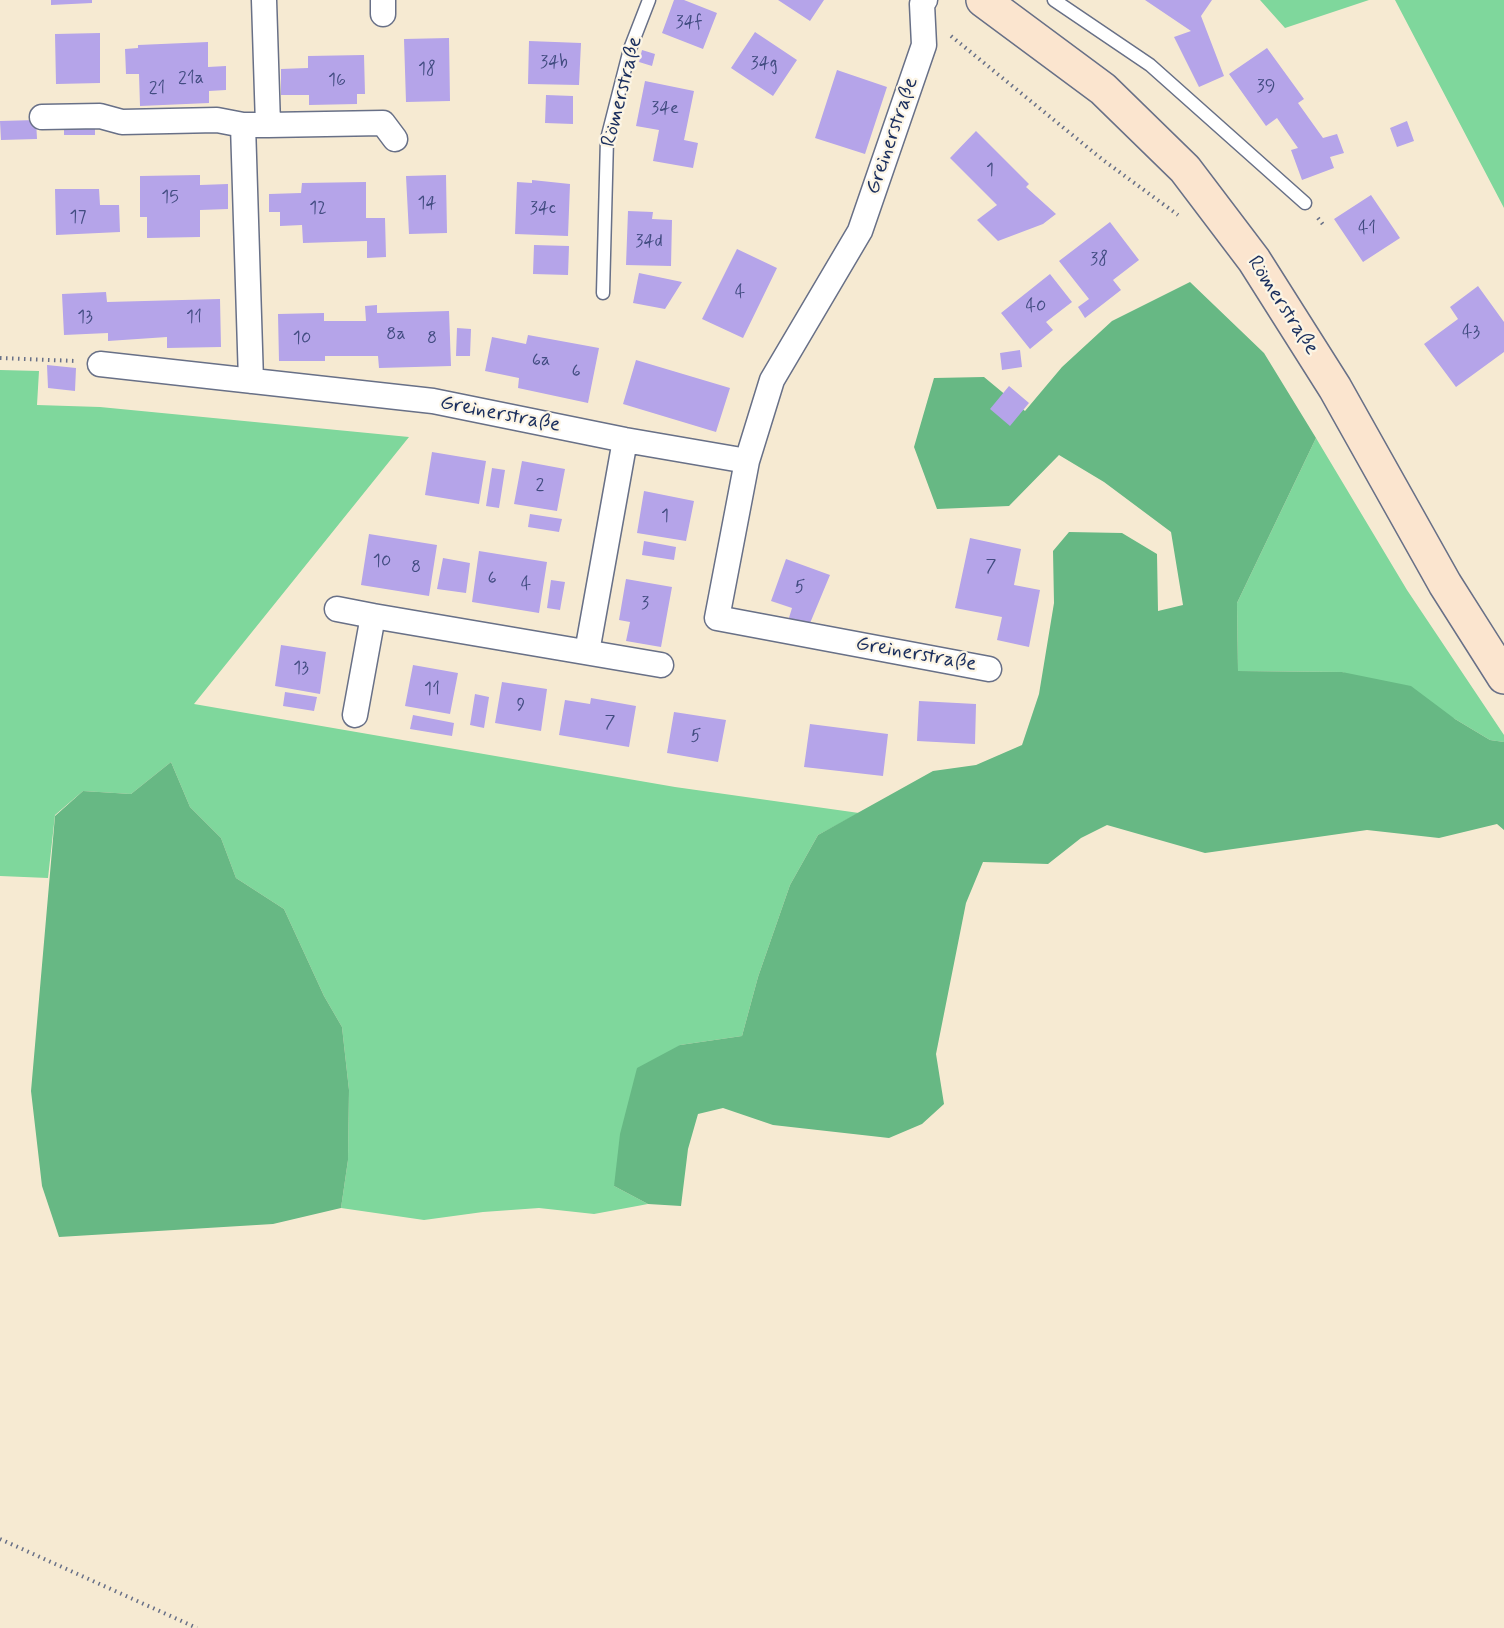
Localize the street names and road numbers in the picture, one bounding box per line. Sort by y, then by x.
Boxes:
street label: Römerstraße [597,34,649,150]
street label: Greinerstraße [861,74,925,198]
street label: Römerstraße [1241,252,1323,360]
street label: Greinerstraße [438,391,562,439]
street label: Greinerstraße [854,632,978,678]

